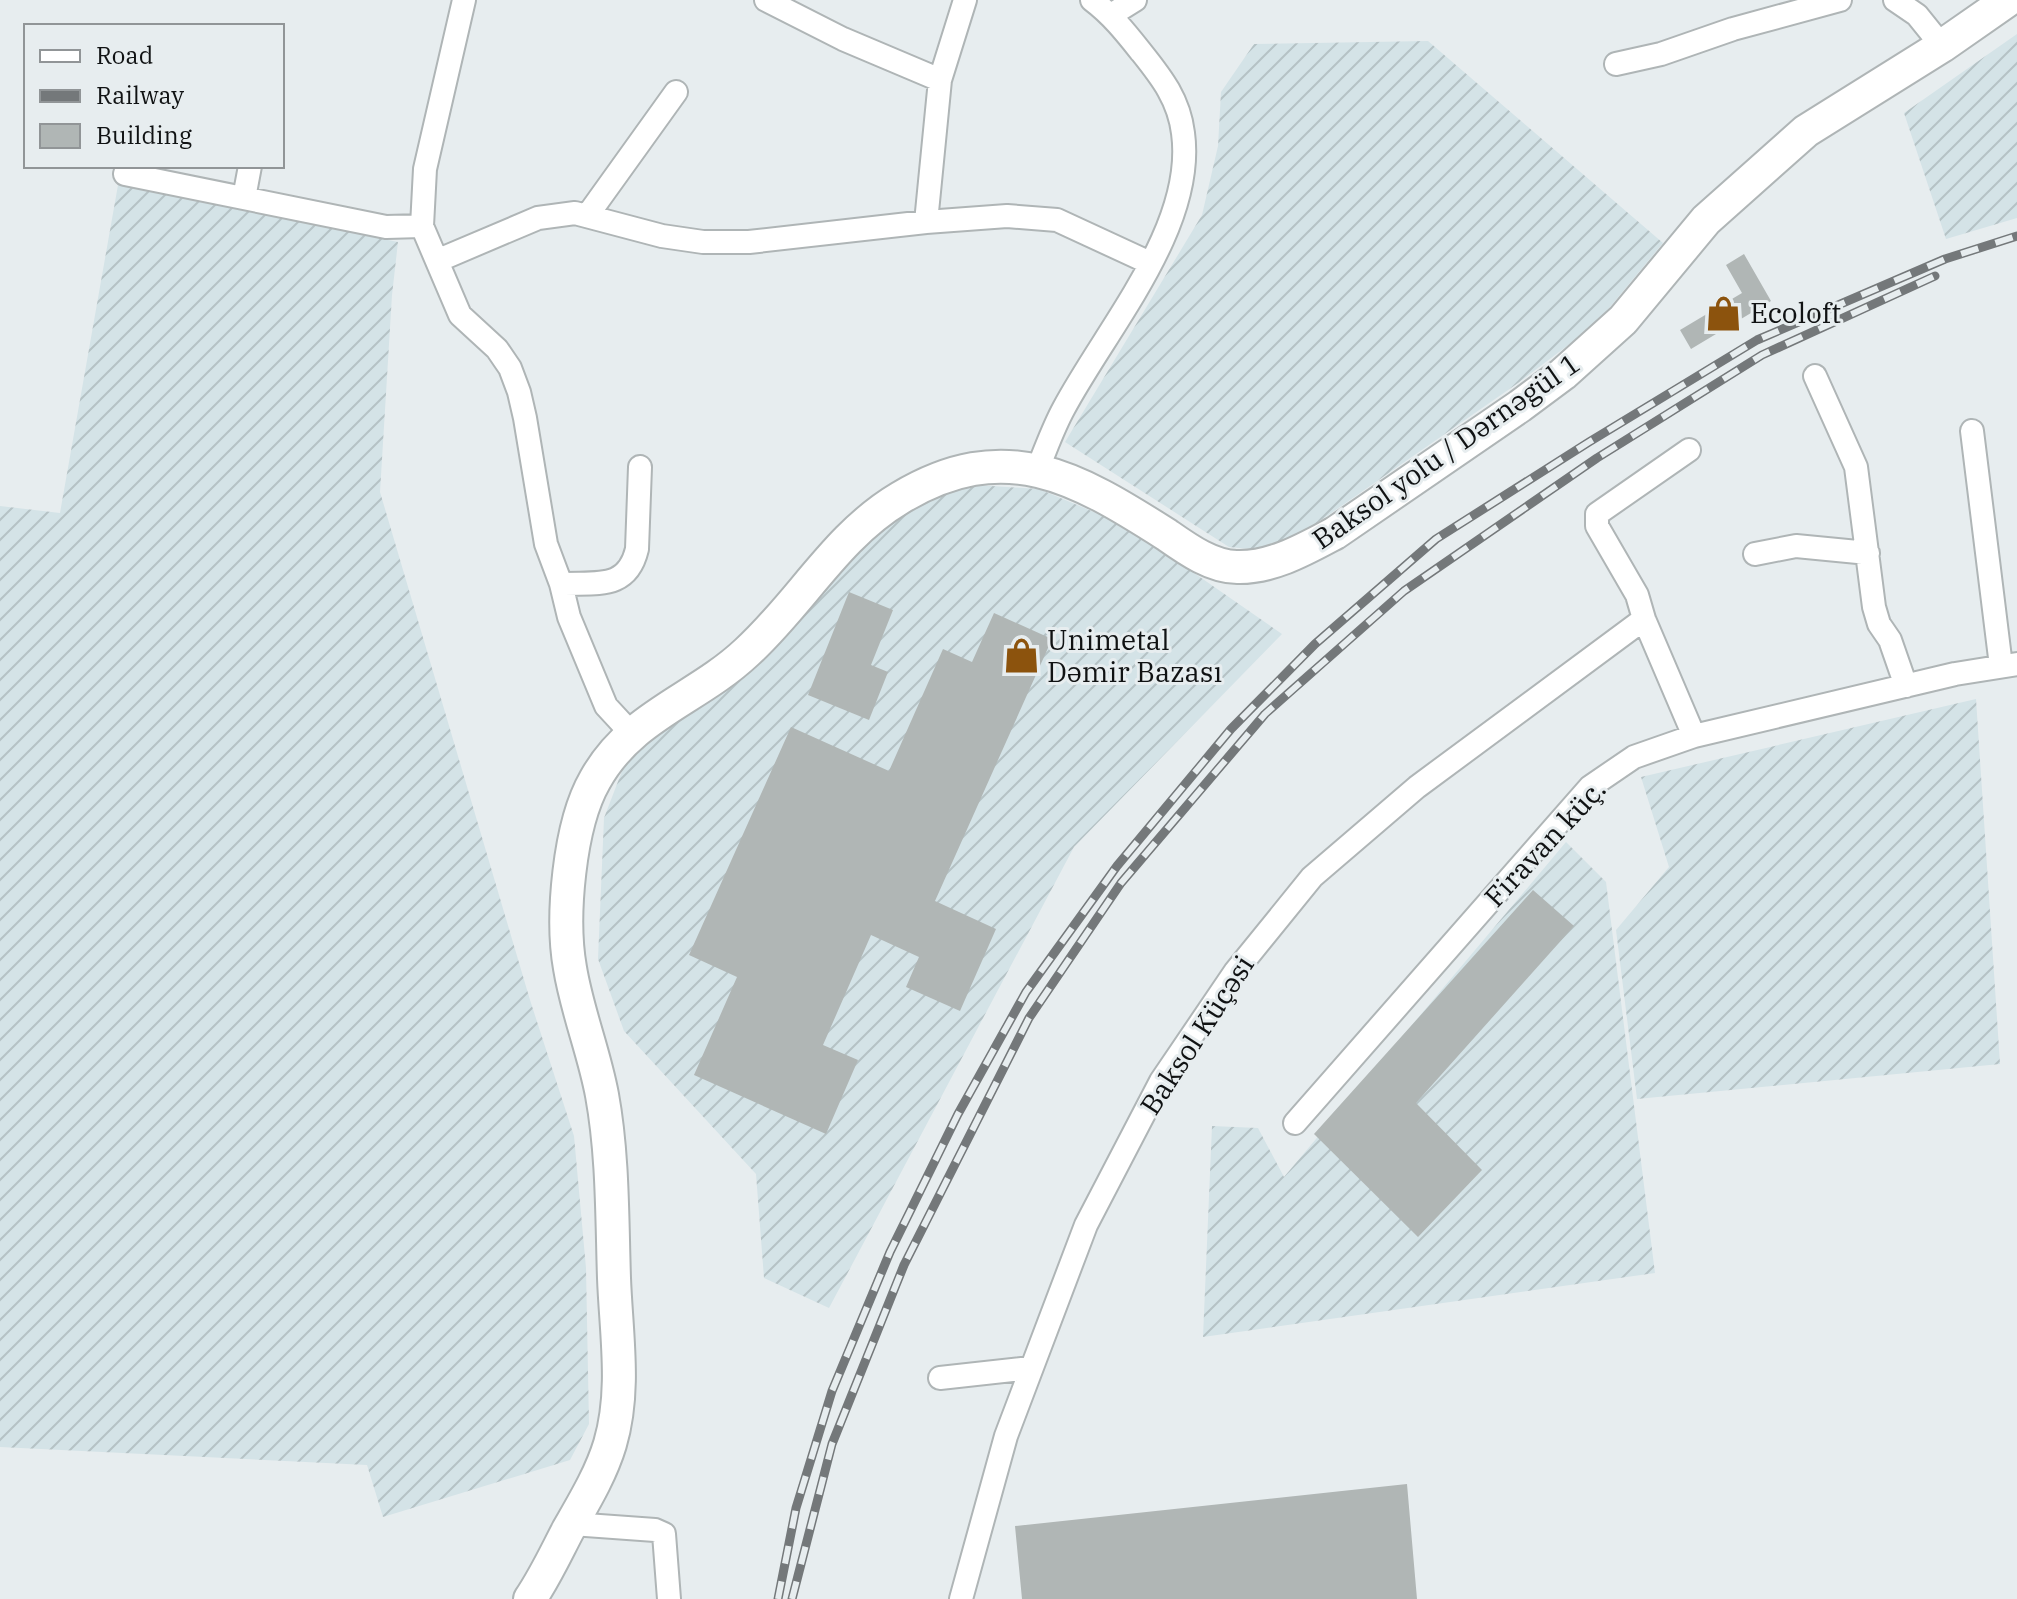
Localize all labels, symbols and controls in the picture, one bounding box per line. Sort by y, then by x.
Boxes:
legend [24,24,284,168]
text: Road [96,39,153,71]
text: Railway [96,79,184,111]
text: Building [96,119,192,151]
shop icon: Ecoloft [1705,294,1743,332]
place label: Ecoloft [1750,294,1841,331]
street label: Baksol yolu / Dərnəgül 1 [1305,344,1587,557]
place label: Unimetal Dəmir Bazası [1047,621,1222,690]
shop icon: Unimetal Dəmir Bazası [1002,637,1040,675]
street label: Firavan küç. [1476,771,1613,915]
street label: Baksol Küçəsi [1131,948,1262,1121]

